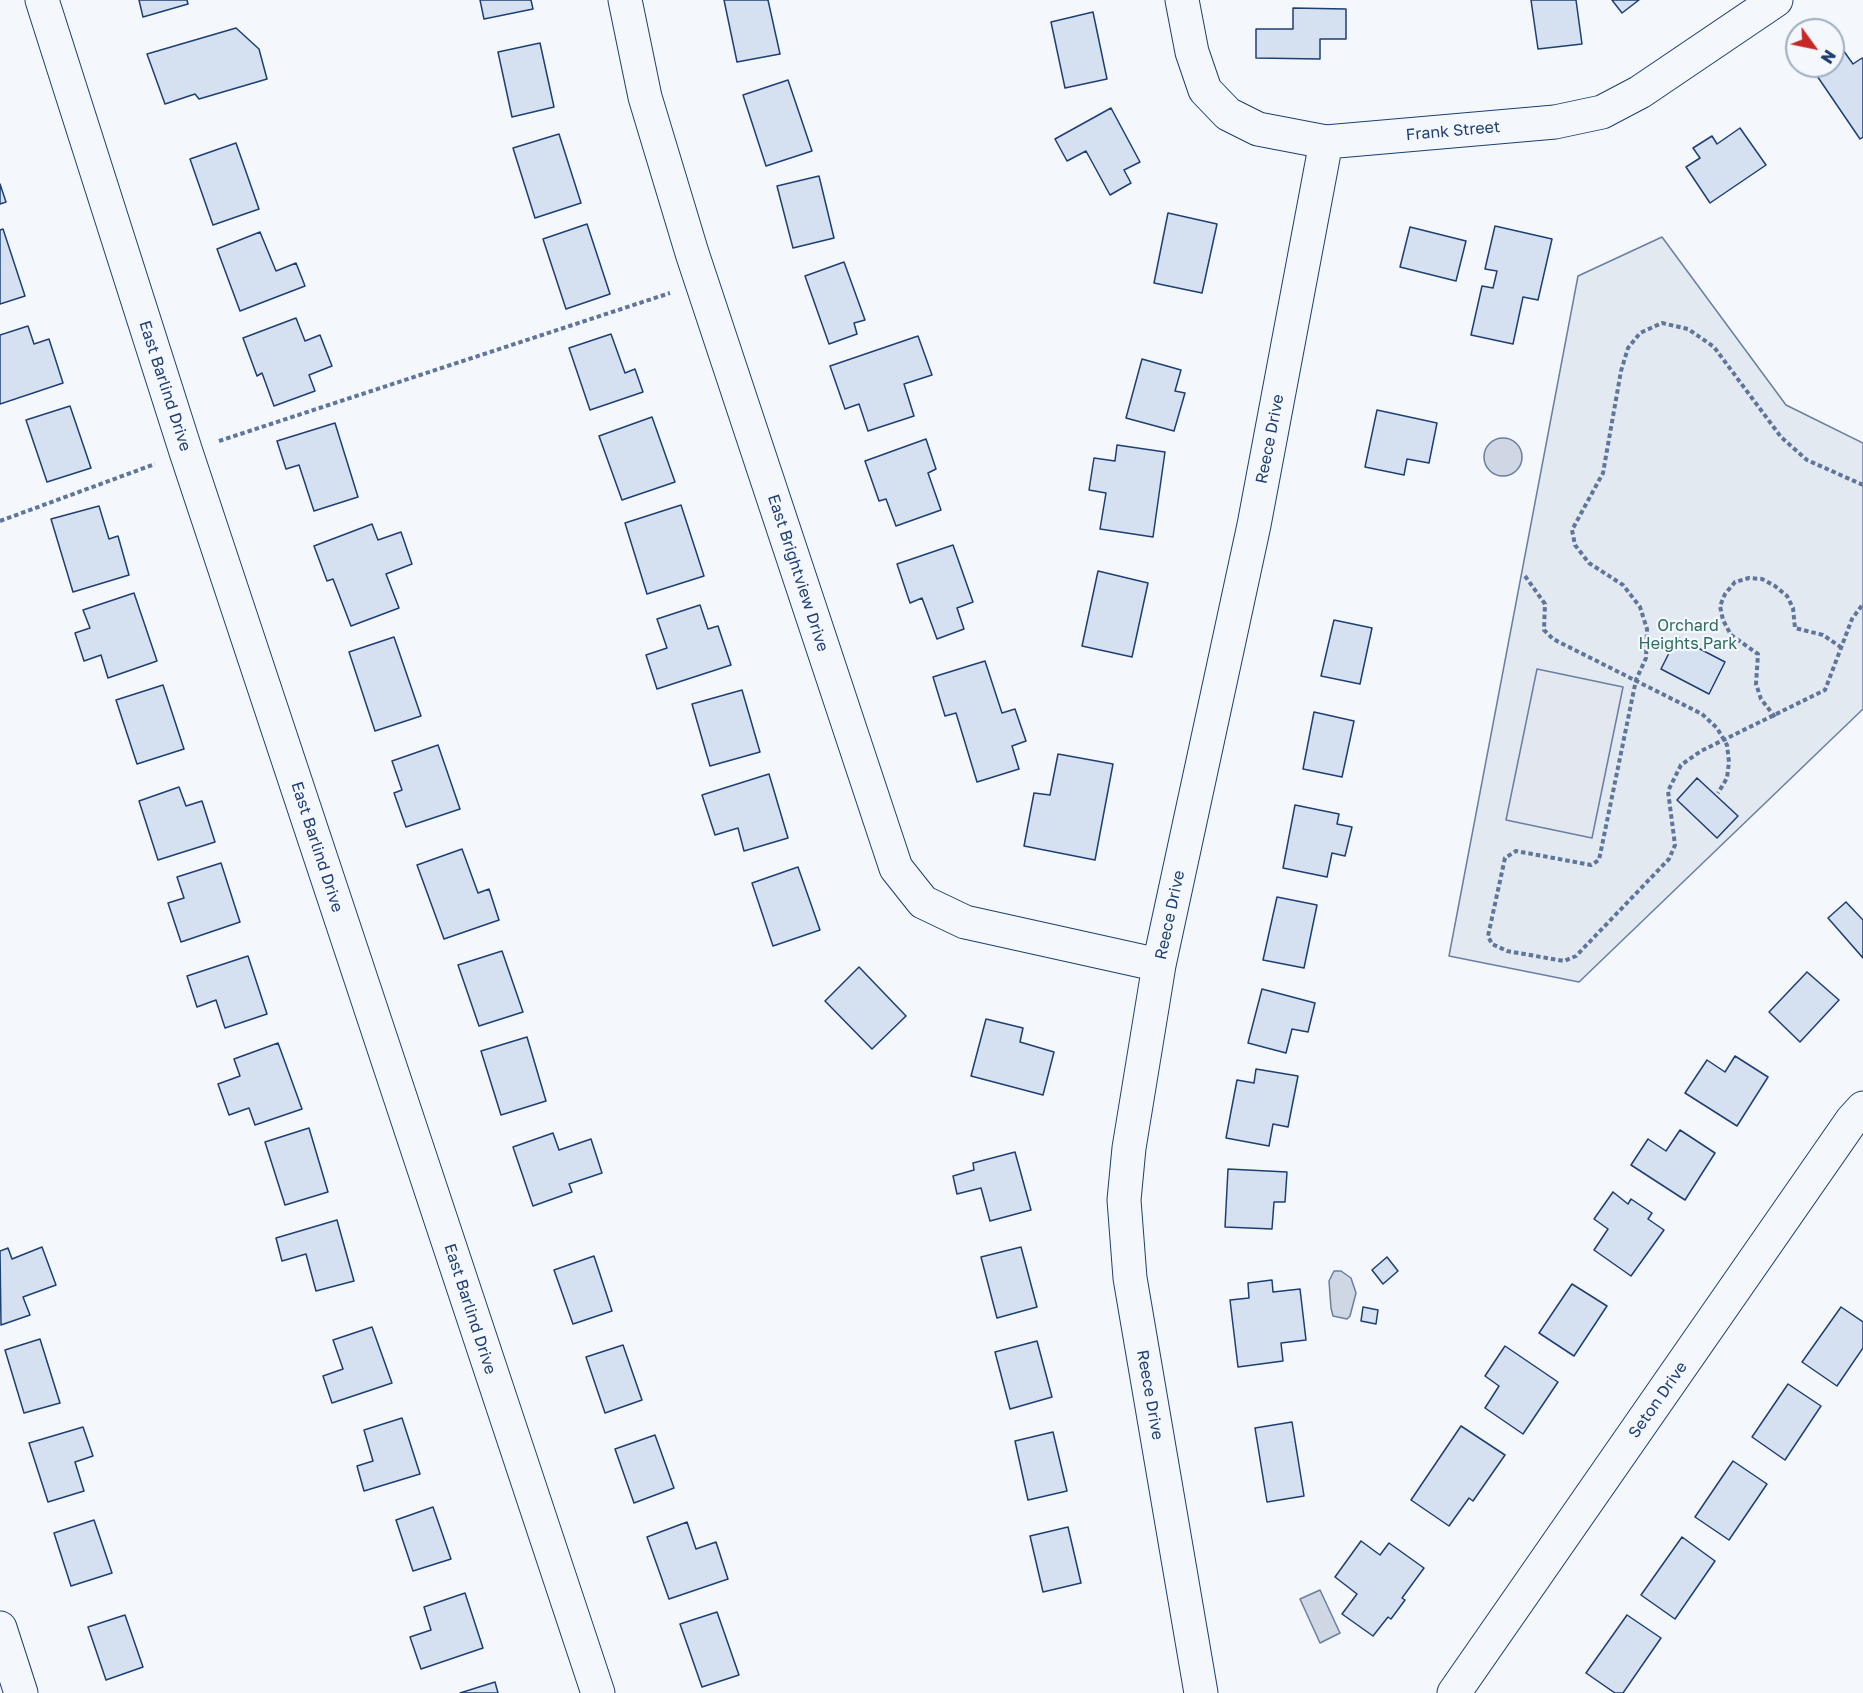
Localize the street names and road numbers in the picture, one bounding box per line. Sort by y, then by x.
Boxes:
street label: Frank Street [1405,117,1501,145]
street label: East Barlind Drive [135,318,195,454]
street label: Reece Drive [1252,393,1288,485]
street label: East Brightview Drive [764,492,832,654]
street label: East Barlind Drive [287,779,347,915]
street label: Reece Drive [1151,869,1189,961]
street label: East Barlind Drive [440,1241,500,1377]
street label: Reece Drive [1133,1349,1167,1441]
street label: Seton Drive [1625,1358,1691,1442]

